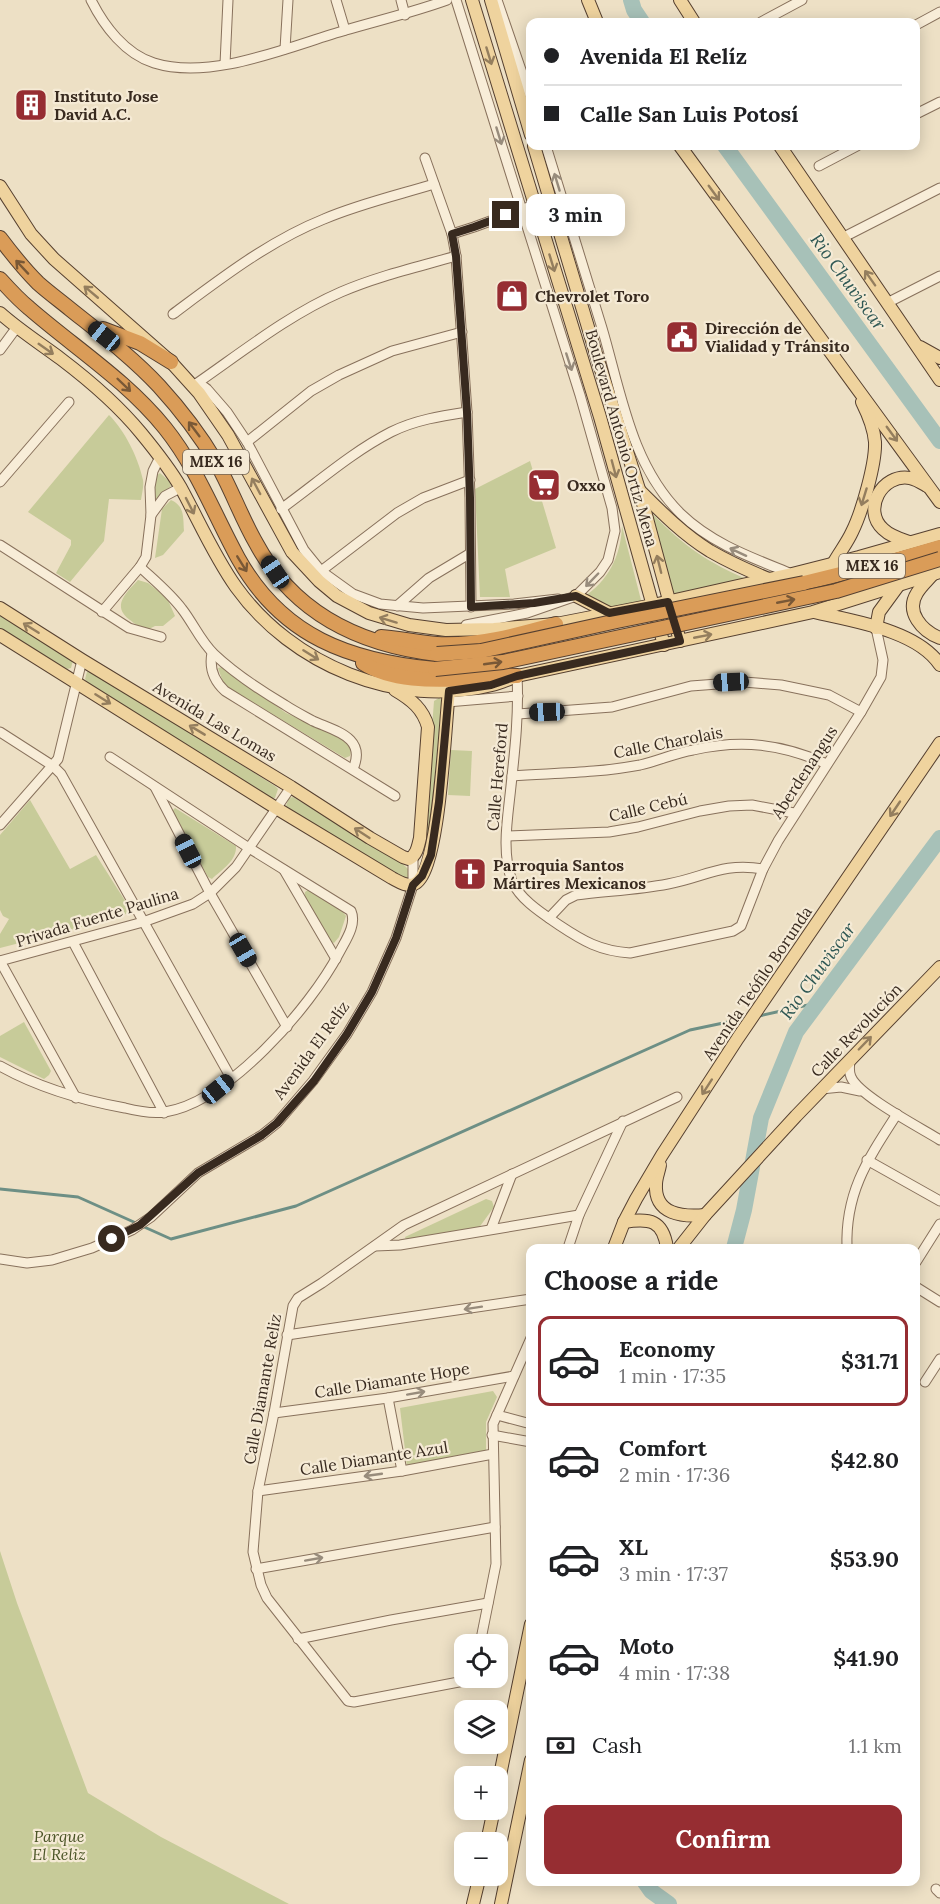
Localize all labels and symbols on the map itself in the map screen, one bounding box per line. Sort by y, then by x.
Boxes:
one-way arrow [484,46,495,65]
place label: Instituto Jose David A.C. [54,86,159,124]
building icon: Instituto Jose David A.C. [13,87,49,123]
one-way arrow [494,126,505,145]
one-way arrow [551,173,562,192]
one-way arrow [708,184,720,200]
callout: 3 min [527,194,626,236]
route end [492,201,519,228]
water label: Rio Chuviscar [806,229,892,335]
one-way arrow [547,253,558,272]
one-way arrow [15,259,30,274]
one-way arrow [864,271,876,287]
shop icon: Chevrolet Toro [494,278,530,314]
one-way arrow [83,285,99,298]
place label: Chevrolet Toro [535,286,649,306]
car [84,318,124,354]
place label: Dirección de Vialidad y Tránsito [705,318,850,356]
public building icon: Dirección de Vialidad y Tránsito [664,319,700,355]
street label: Boulevard Antonio Ortiz Mena [581,327,663,549]
one-way arrow [38,343,54,355]
one-way arrow [564,352,575,371]
one-way arrow [116,378,131,392]
one-way arrow [187,421,200,437]
one-way arrow [886,426,898,442]
road number: MEX 16 [183,450,249,474]
one-way arrow [609,460,620,479]
supermarket icon: Oxxo [526,467,562,503]
place label: Oxxo [567,475,606,495]
one-way arrow [250,478,261,496]
one-way arrow [857,487,868,506]
one-way arrow [185,497,196,515]
one-way arrow [730,545,748,557]
car [257,552,293,592]
road number: MEX 16 [839,554,905,578]
one-way arrow [237,555,249,572]
one-way arrow [652,555,664,574]
one-way arrow [584,573,599,588]
one-way arrow [776,595,795,606]
one-way arrow [379,614,398,625]
one-way arrow [23,621,40,633]
one-way arrow [693,630,712,641]
one-way arrow [302,650,319,662]
one-way arrow [482,658,502,669]
car [713,672,749,692]
street label: Avenida Las Lomas [149,676,280,766]
one-way arrow [95,692,112,705]
car [529,702,565,722]
street label: Calle Hereford [482,722,512,832]
street label: Calle Charolais [612,722,724,762]
street label: Aberdenangus [766,722,841,823]
one-way arrow [189,723,206,735]
street label: Calle Cebú [607,788,690,826]
one-way arrow [889,800,901,816]
one-way arrow [354,827,371,839]
car [172,831,204,871]
place label: Parroquia Santos Mártires Mexicanos [493,855,646,893]
church icon: Parroquia Santos Mártires Mexicanos [452,856,488,892]
street label: Privada Fuente Paulina [13,883,181,951]
street label: Avenida Teófilo Borunda [697,902,816,1065]
water label: Rio Chuviscar [775,917,861,1024]
car [226,930,260,970]
street label: Calle Revolución [806,979,906,1081]
street label: Avenida El Relíz [268,997,353,1104]
one-way arrow [858,1036,873,1051]
car [198,1071,238,1107]
one-way arrow [700,1078,712,1095]
route start [98,1225,125,1252]
one-way arrow [464,1303,484,1314]
street label: Calle Diamante Reliz [239,1312,285,1466]
street label: Calle Diamante Hope [313,1358,471,1402]
one-way arrow [405,1388,425,1399]
street label: Calle Diamante Azul [299,1436,449,1480]
one-way arrow [364,1469,384,1480]
one-way arrow [303,1554,323,1565]
park label: Parque El Reliz [32,1826,86,1864]

